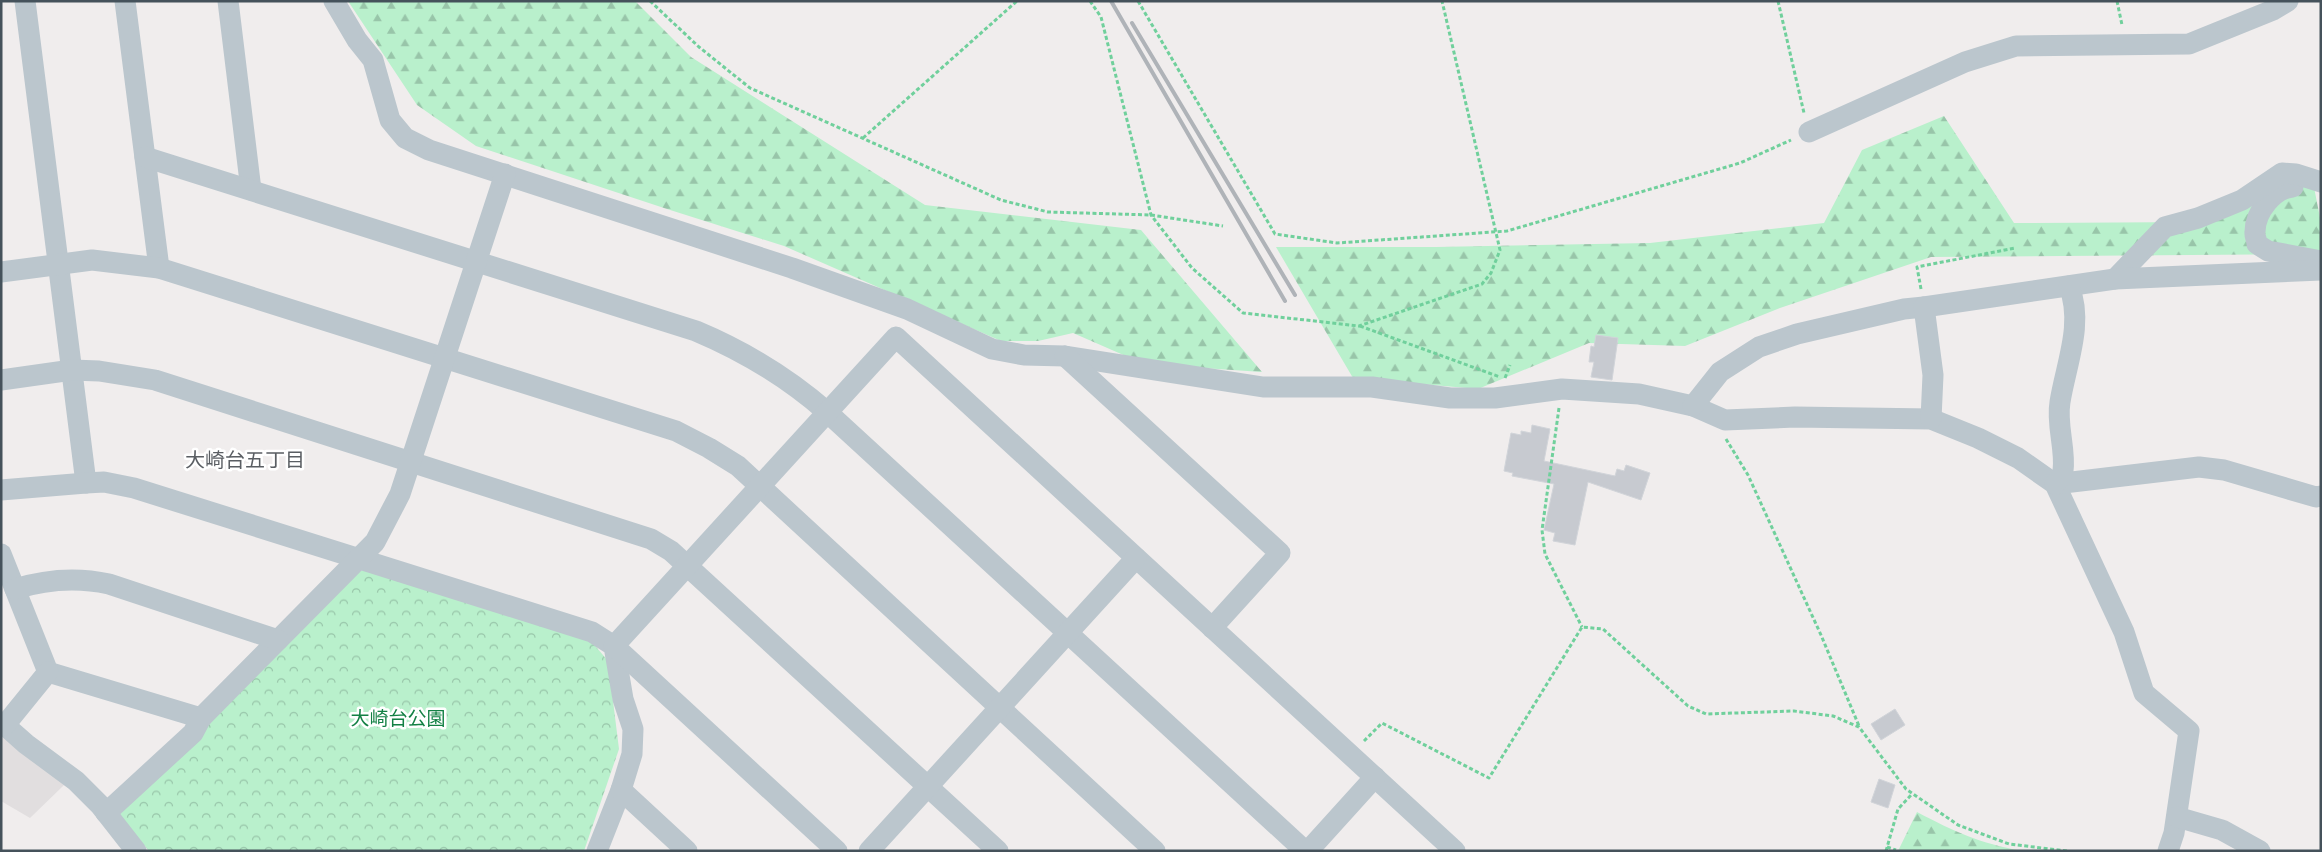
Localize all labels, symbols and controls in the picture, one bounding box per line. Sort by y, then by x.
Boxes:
district label: 大崎台五丁目 [185,448,305,473]
park label: 大崎台公園 [350,707,446,731]

